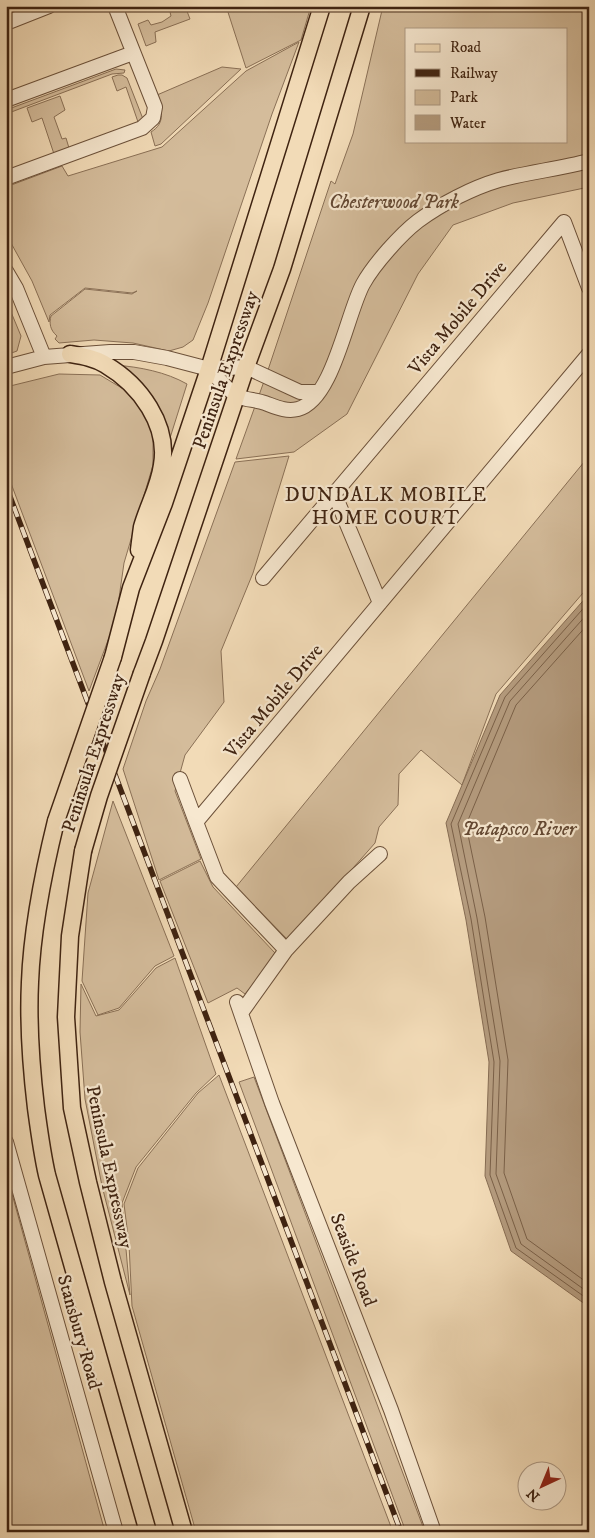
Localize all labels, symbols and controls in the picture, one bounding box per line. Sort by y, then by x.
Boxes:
legend [405,28,568,142]
text: Road [450,38,482,57]
text: Railway [450,64,498,83]
text: Park [450,88,479,107]
text: Water [449,114,486,133]
park label: Chesterwood Park [329,191,459,214]
street label: Vista Mobile Drive [403,256,512,380]
street label: Peninsula Expressway [188,287,264,452]
district label: DUNDALK MOBILE HOME COURT [285,483,487,531]
street label: Vista Mobile Drive [219,639,328,763]
street label: Peninsula Expressway [57,670,131,835]
water label: Patapsco River [462,817,578,842]
street label: Peninsula Expressway [81,1084,138,1251]
street label: Seaside Road [325,1210,381,1310]
street label: Stansbury Road [52,1272,106,1392]
north arrow [518,1460,568,1510]
text: N [523,1484,544,1505]

